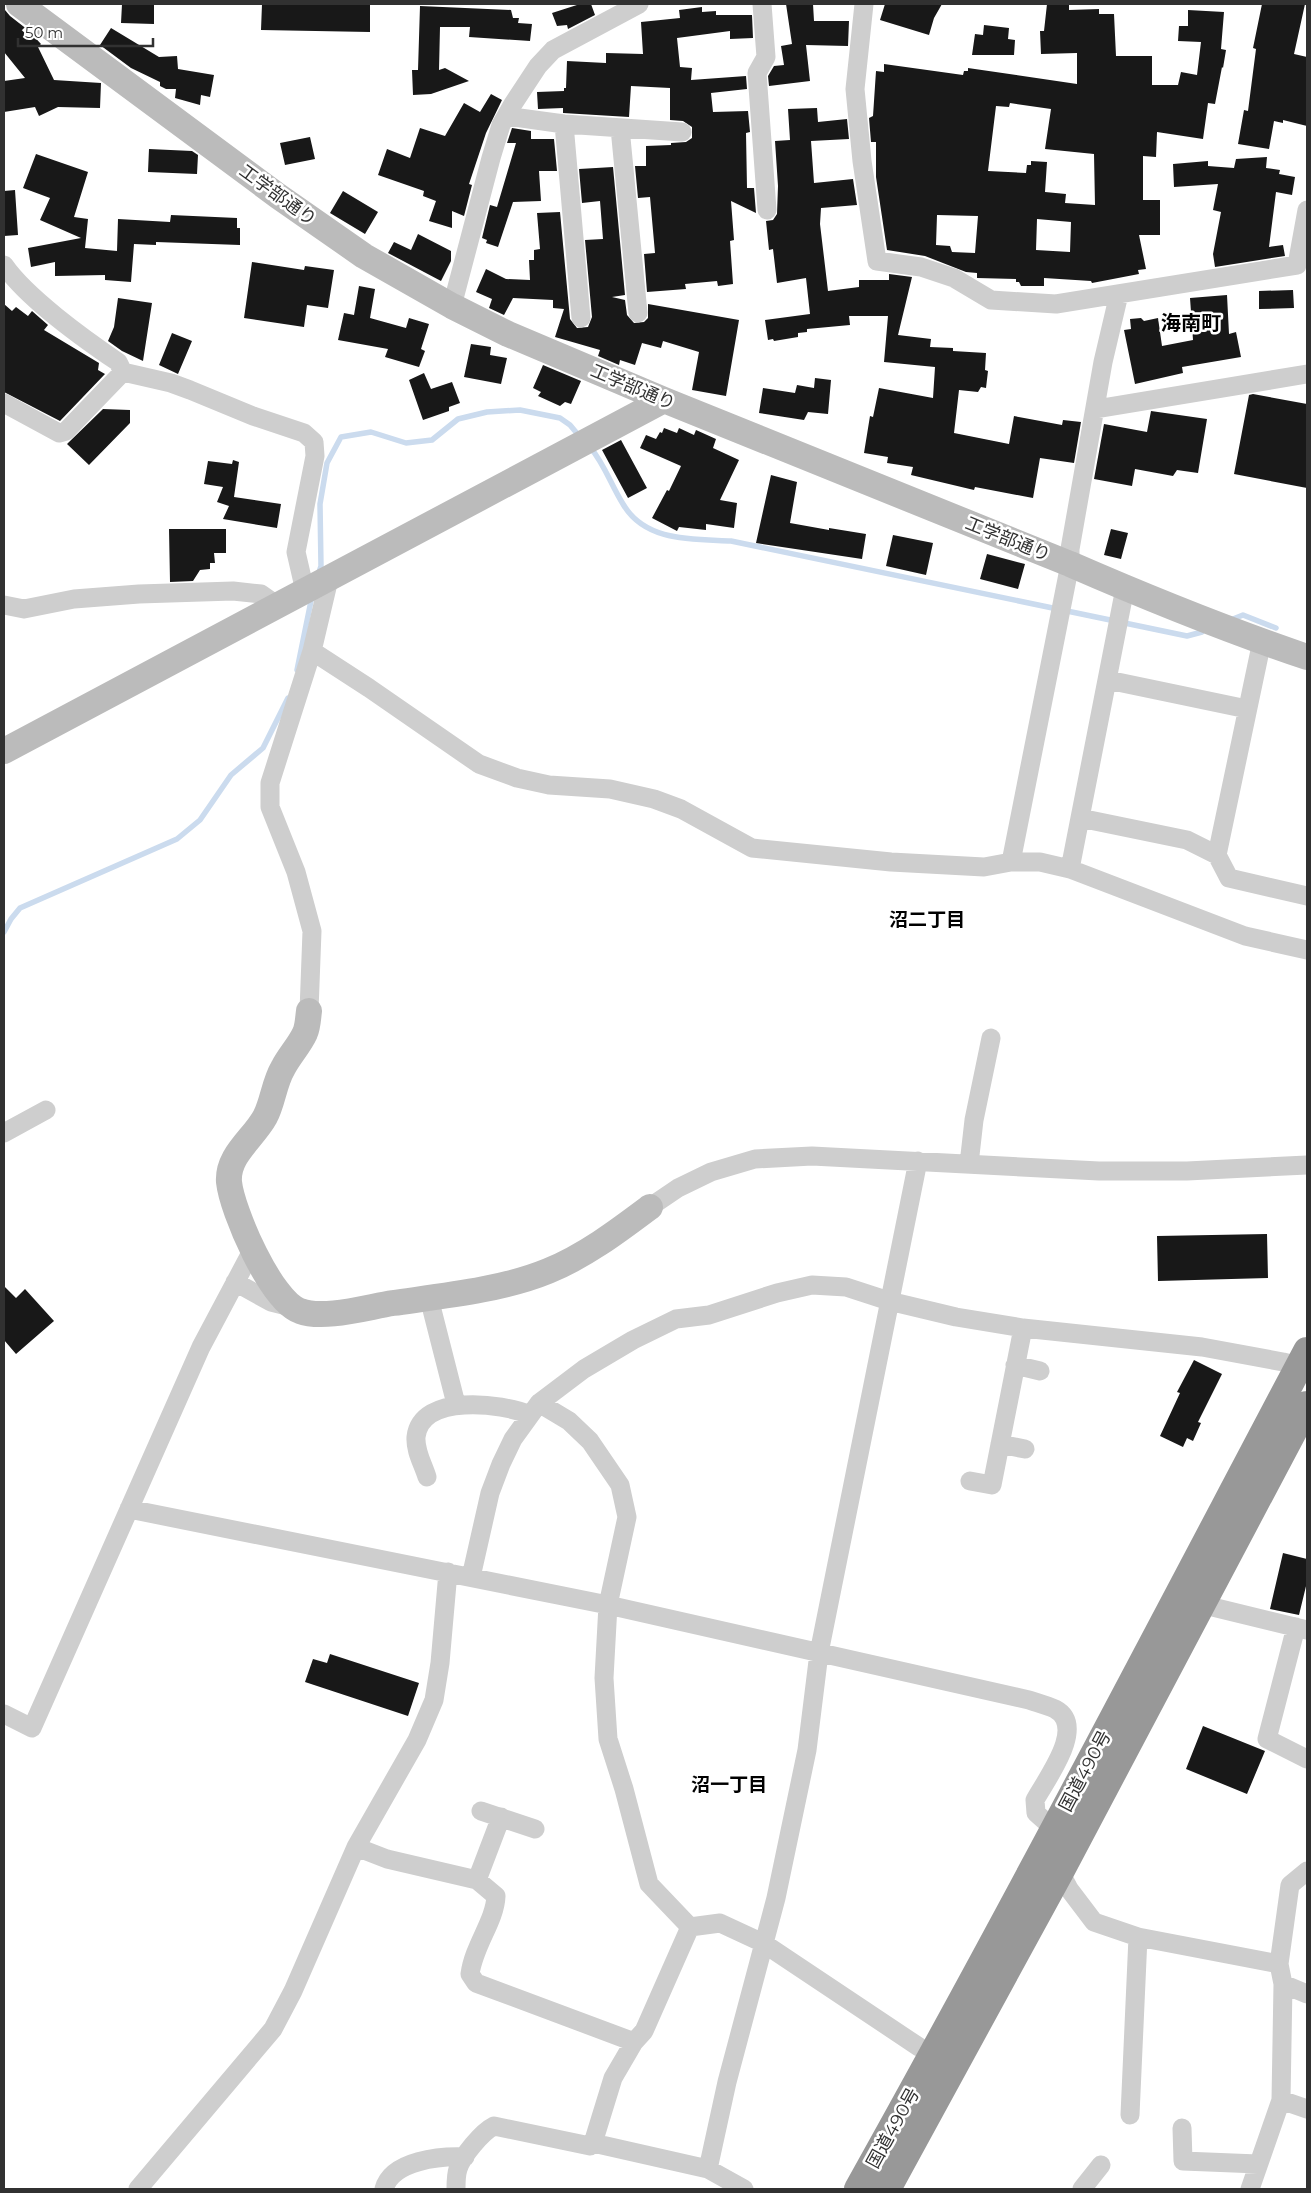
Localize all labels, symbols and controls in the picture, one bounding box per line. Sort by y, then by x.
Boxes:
scale bar [18,15,152,47]
text: 50 m [25,23,63,42]
street label: 工学部通り [235,160,321,230]
district label: 海南町 [1161,311,1221,335]
street label: 工学部通り [587,359,679,415]
street label: 工学部通り [962,512,1054,566]
district label: 沼二丁目 [889,908,965,931]
street label: 国道490号 [1054,1727,1116,1815]
district label: 沼一丁目 [691,1773,767,1796]
street label: 国道490号 [862,2084,924,2172]

